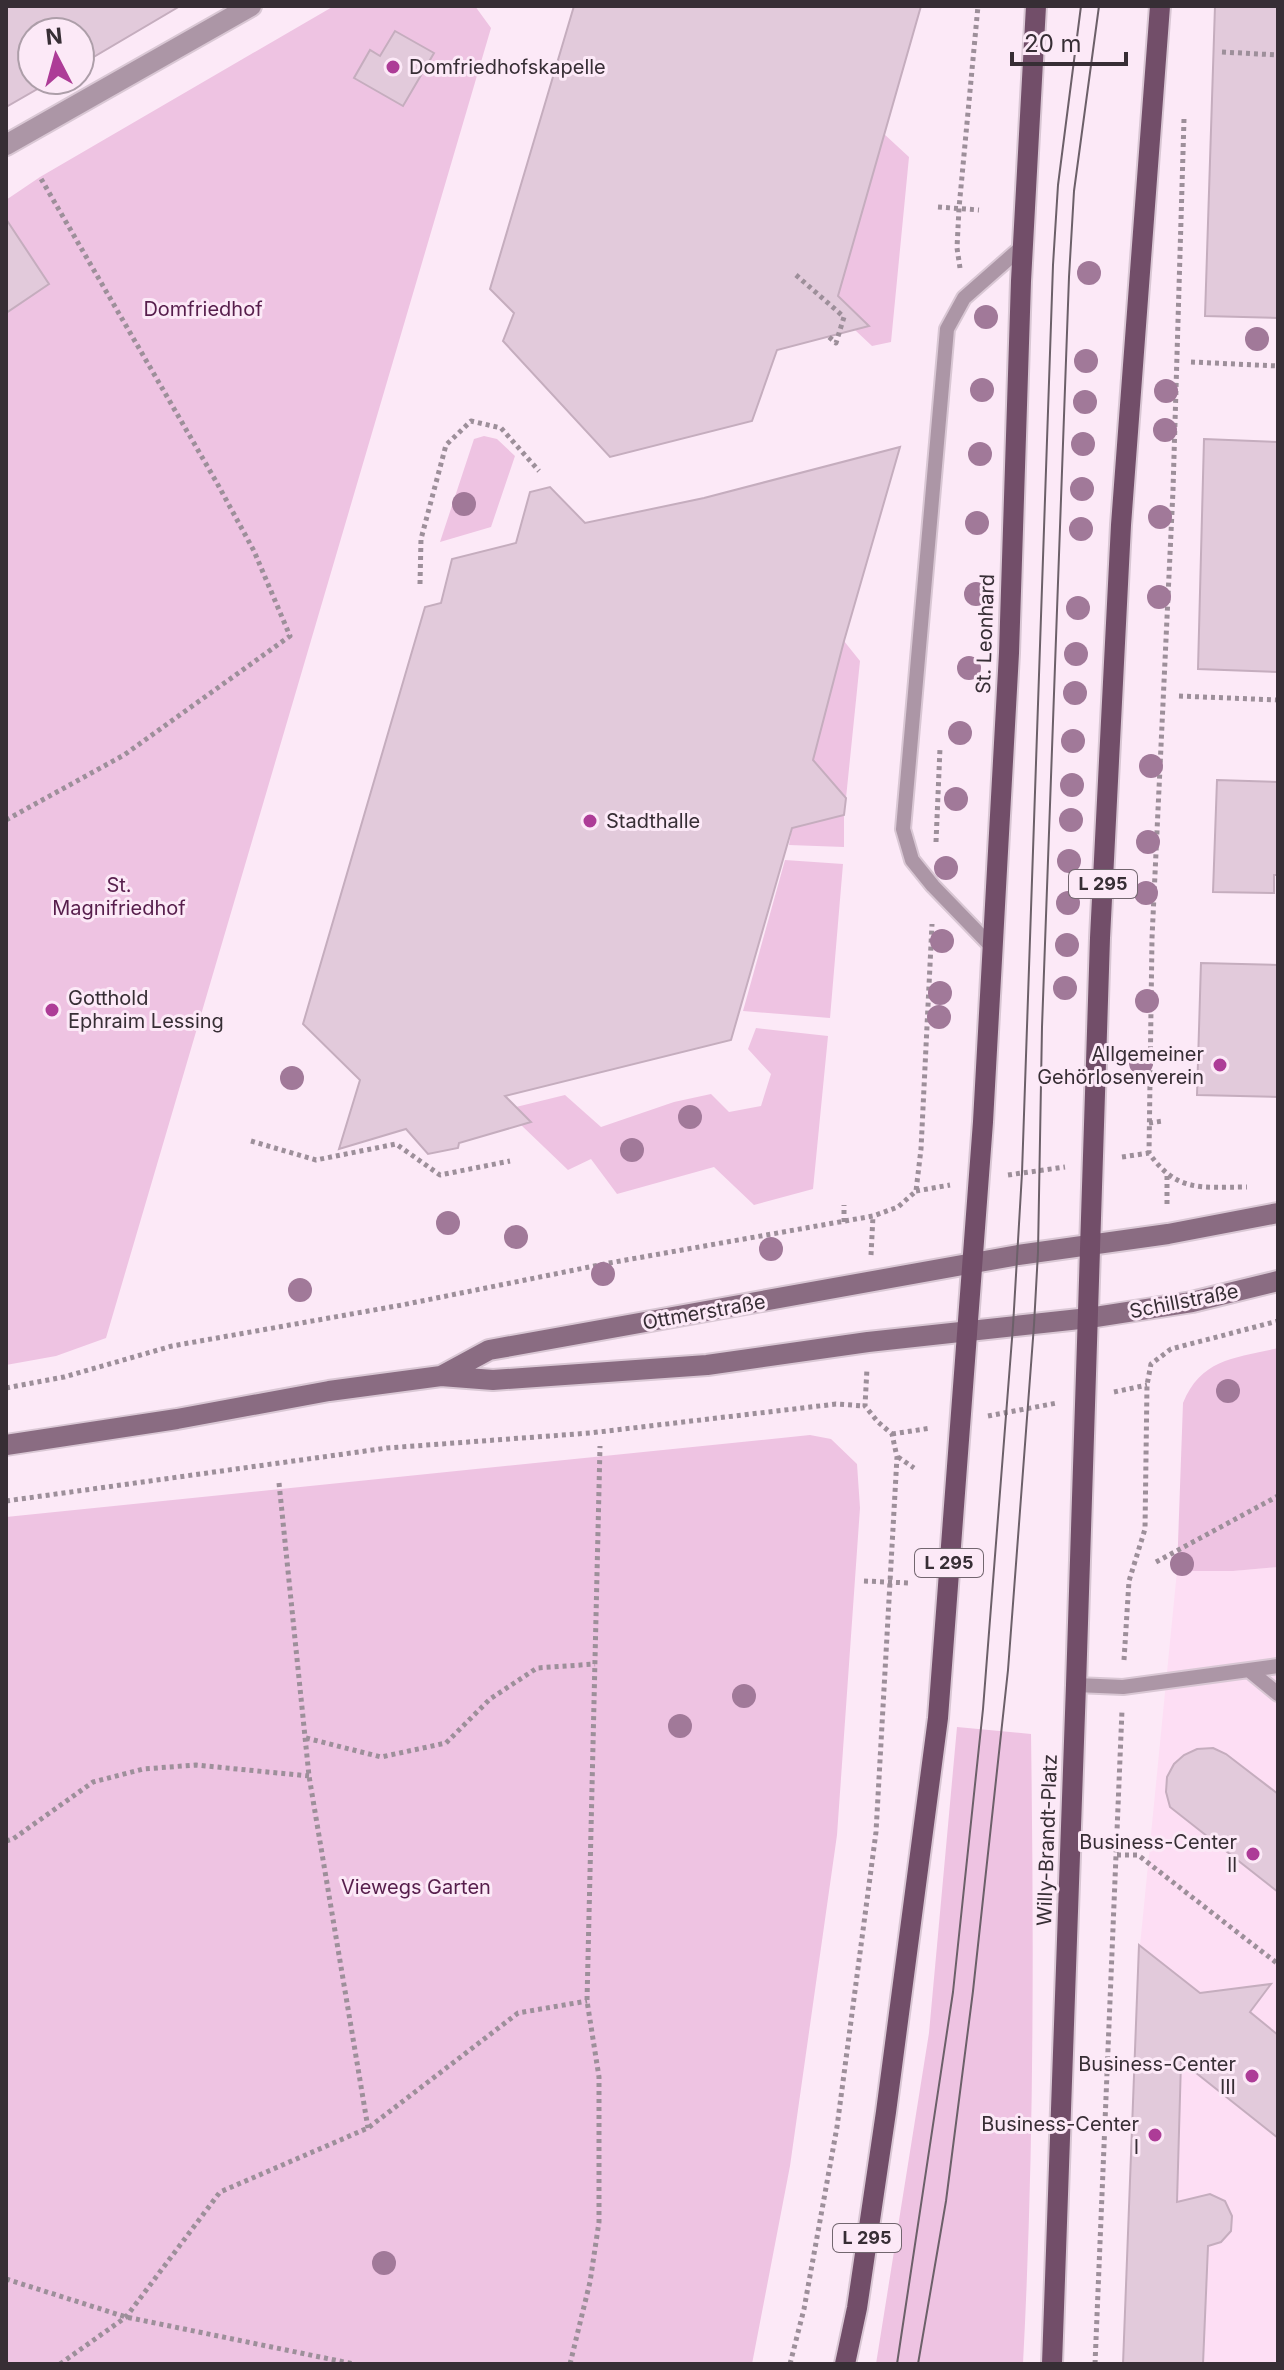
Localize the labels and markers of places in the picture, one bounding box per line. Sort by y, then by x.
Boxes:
place label: Domfriedhofskapelle [409,55,606,79]
marker: Domfriedhofskapelle [384,58,402,76]
place label: Stadthalle [606,809,700,833]
marker: Stadthalle [581,812,599,830]
place label: Gotthold Ephraim Lessing [68,986,224,1033]
marker: Gotthold Ephraim Lessing [43,1001,61,1019]
place label: Allgemeiner Gehörlosenverein [1037,1042,1204,1089]
marker: Allgemeiner Gehörlosenverein [1211,1056,1229,1074]
place label: Business-Center ll [1079,1830,1237,1877]
marker: Business-Center ll [1244,1845,1262,1863]
place label: Business-Center III [1078,2052,1236,2099]
marker: Business-Center III [1243,2067,1261,2085]
place label: Business-Center I [981,2112,1139,2159]
marker: Business-Center I [1146,2126,1164,2144]

